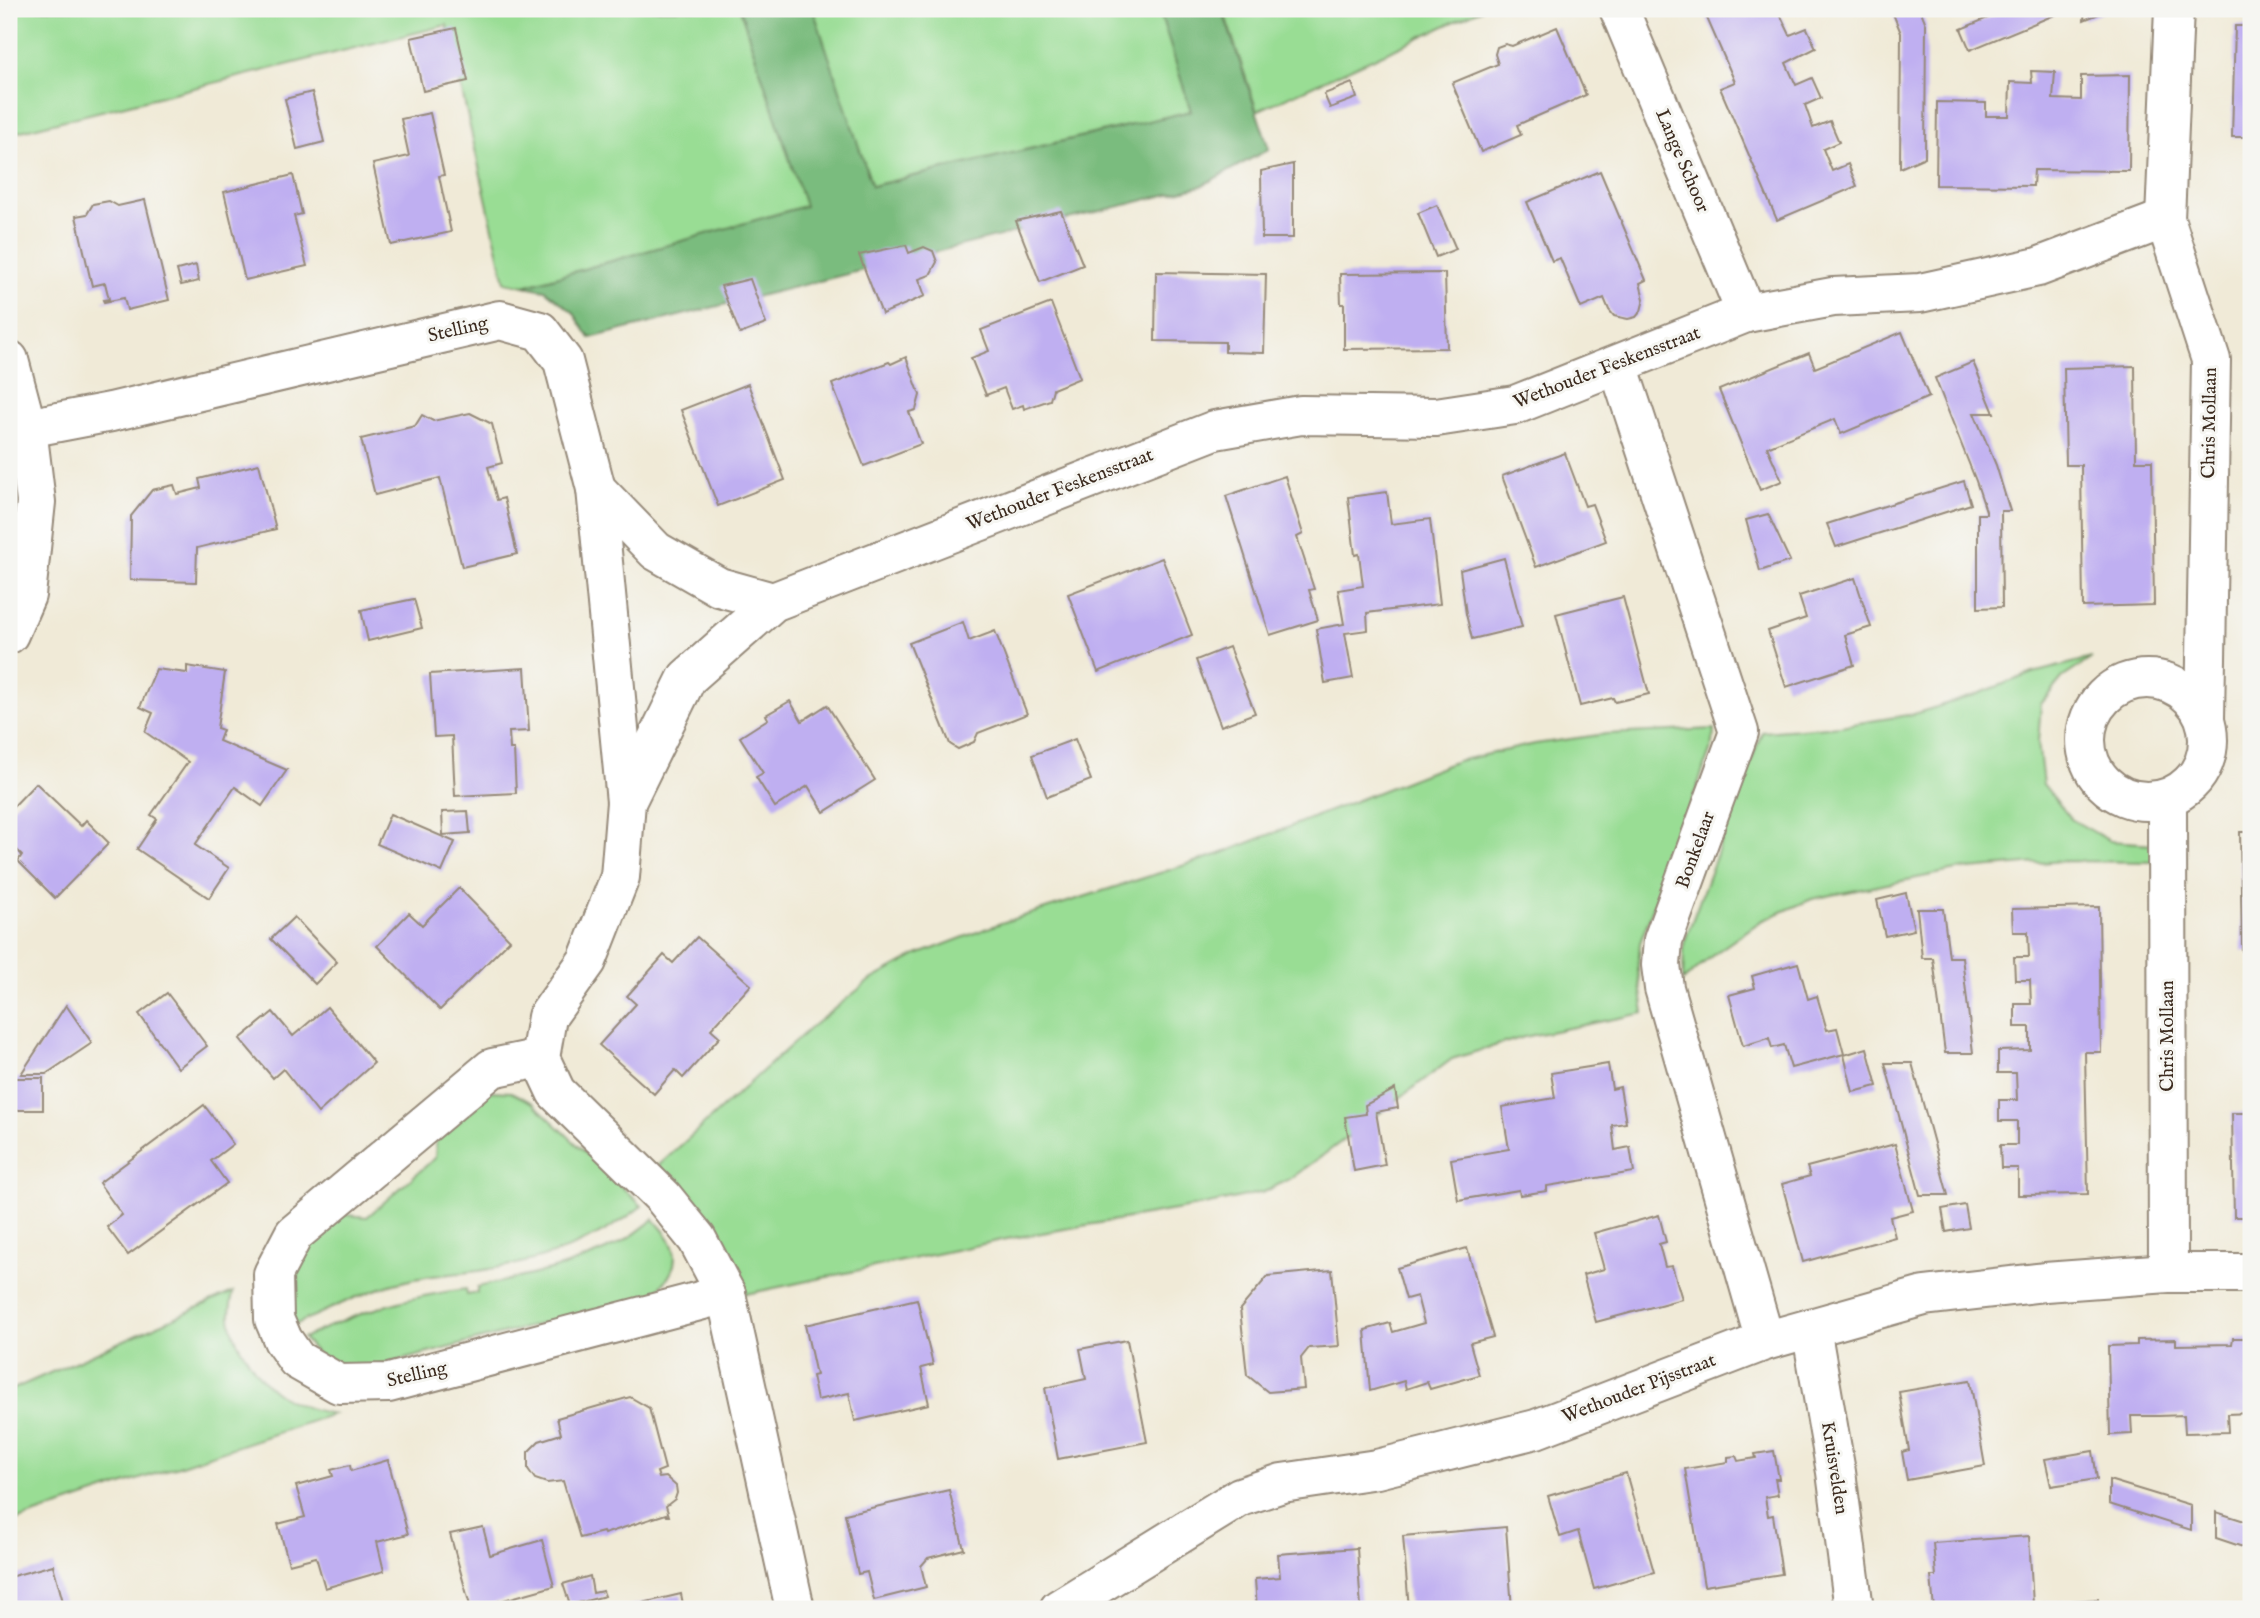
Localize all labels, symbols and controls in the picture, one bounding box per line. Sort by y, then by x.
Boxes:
street label: Lange Schoor [1649,106,1715,216]
street label: Stelling [426,311,491,349]
street label: Wethouder Feskensstraat [1510,321,1704,415]
street label: Chris Mollaan [2197,367,2223,479]
street label: Wethouder Feskensstraat [963,443,1157,537]
street label: Bonkelaar [1671,808,1721,892]
street label: Chris Mollaan [2156,980,2180,1092]
street label: Wethouder Pijsstraat [1559,1348,1720,1429]
street label: Stelling [385,1356,450,1394]
street label: Kruisvelden [1815,1420,1853,1516]

